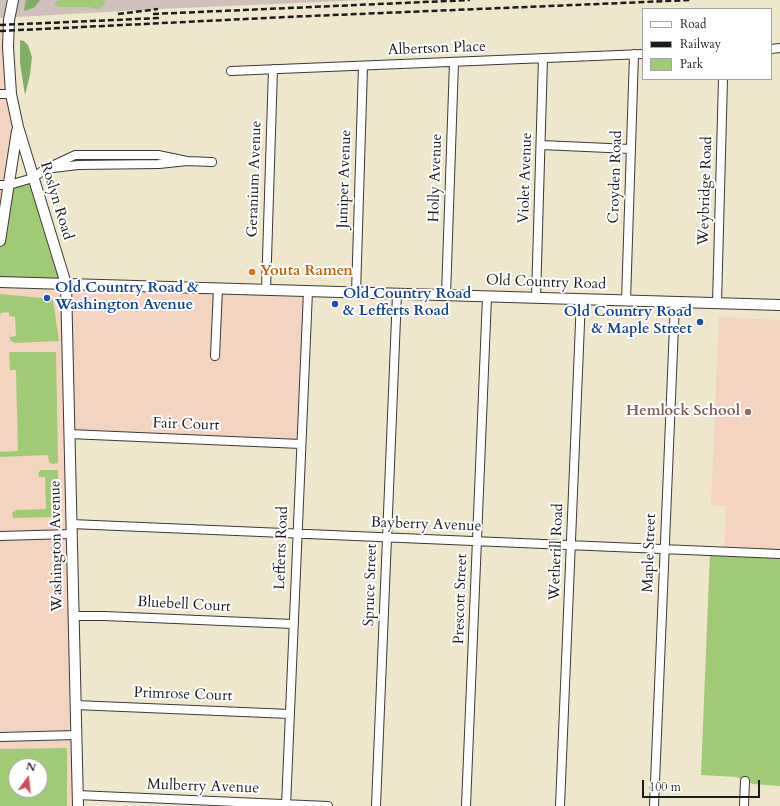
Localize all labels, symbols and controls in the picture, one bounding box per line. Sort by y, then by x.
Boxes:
legend [642,8,772,80]
text: Road [680,16,706,32]
text: Railway [680,36,721,52]
street label: Albertson Place [388,38,486,60]
text: Park [680,56,703,72]
street label: Geranium Avenue [244,120,266,238]
street label: Juniper Avenue [334,129,356,229]
street label: Croyden Road [605,130,627,224]
street label: Violet Avenue [515,132,537,224]
street label: Holly Avenue [425,133,447,223]
street label: Weybridge Road [695,136,717,246]
street label: Roslyn Road [36,160,76,242]
place label: Youta Ramen [260,263,353,281]
marker: Youta Ramen [247,267,257,277]
street label: Old Country Road [486,272,606,294]
place label: Old Country Road & Washington Avenue [55,280,199,315]
place label: Old Country Road & Lefferts Road [343,286,471,321]
marker: Old Country Road & Washington Avenue [42,293,52,303]
marker: Old Country Road & Lefferts Road [330,299,340,309]
place label: Old Country Road & Maple Street [564,304,692,339]
marker: Old Country Road & Maple Street [695,317,705,327]
place label: Hemlock School [626,403,740,421]
marker: Hemlock School [743,407,753,417]
street label: Fair Court [152,415,220,435]
street label: Washington Avenue [47,480,67,612]
street label: Wetherill Road [546,503,568,601]
street label: Lefferts Road [272,506,292,590]
street label: Maple Street [640,513,660,593]
street label: Bayberry Avenue [370,514,482,536]
street label: Spruce Street [361,543,381,627]
street label: Prescott Street [450,553,472,645]
street label: Bluebell Court [137,594,231,616]
street label: Primrose Court [133,684,233,706]
north arrow [8,758,48,798]
text: N [24,758,38,775]
scale bar [644,772,762,798]
street label: Mulberry Avenue [146,776,260,798]
text: 100 m [649,779,681,795]

